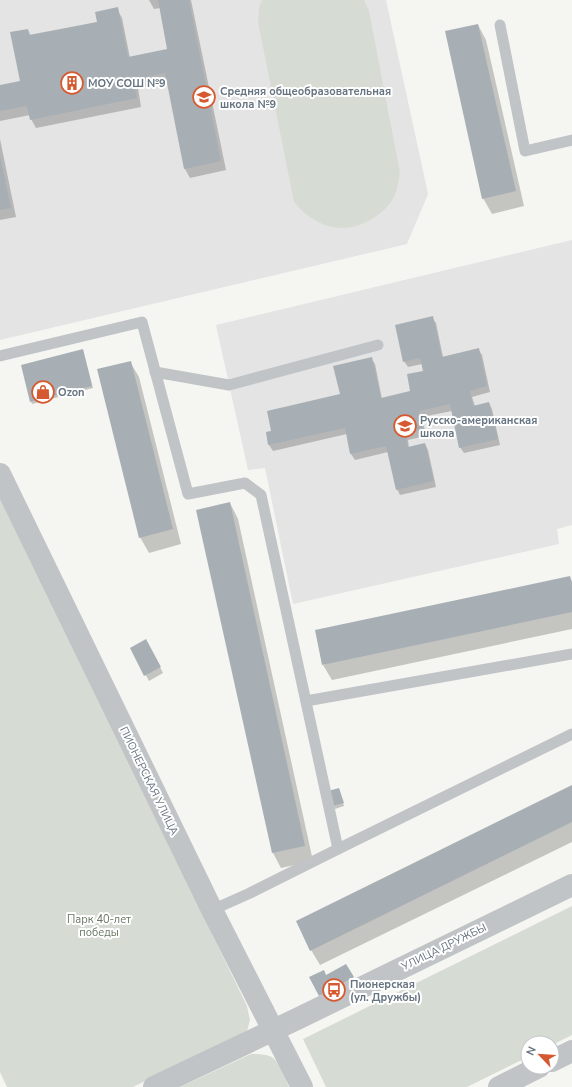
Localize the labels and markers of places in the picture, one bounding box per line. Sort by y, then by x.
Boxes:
building icon: МОУ СОШ №9 [59,70,85,96]
place label: МОУ СОШ №9 [88,76,166,91]
school or university icon: Средняя общеобразовательная школа №9 [191,84,217,110]
place label: Средняя общеобразовательная школа №9 [220,84,391,112]
shop icon: Ozon [30,379,56,405]
place label: Ozon [58,385,85,400]
school or university icon: Русско-американская школа [392,413,418,439]
place label: Русско-американская школа [420,413,537,441]
bus stop icon: Пионерская (ул. Дружбы) [321,977,347,1003]
place label: Пионерская (ул. Дружбы) [350,977,421,1005]

